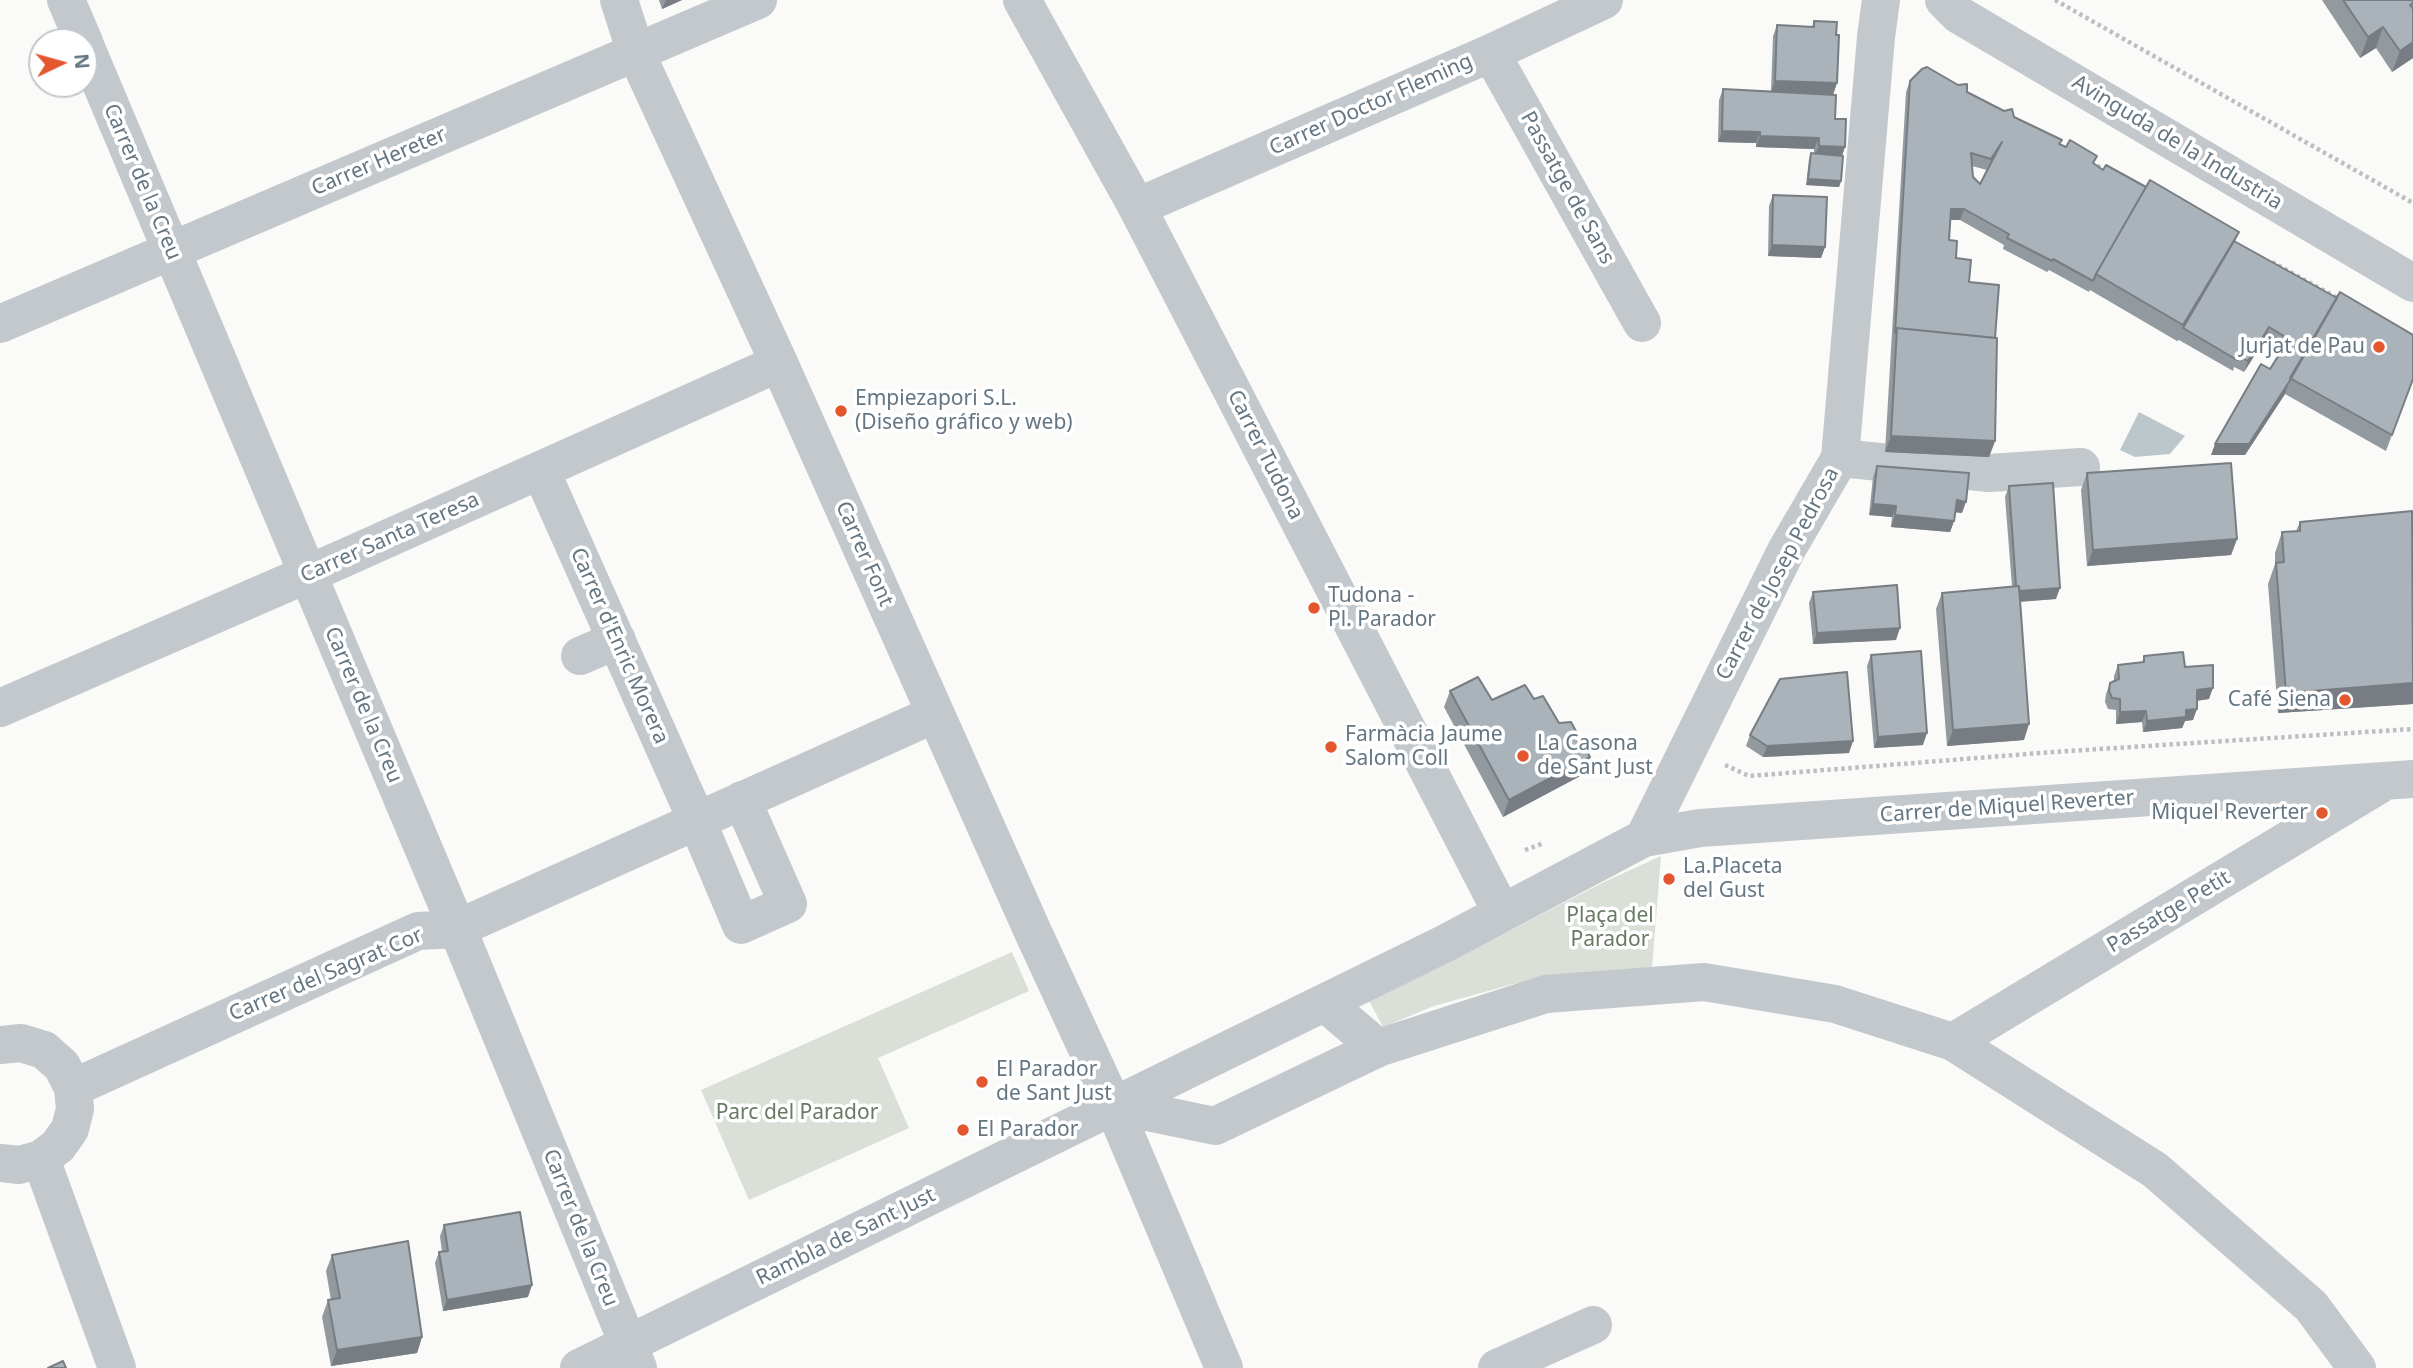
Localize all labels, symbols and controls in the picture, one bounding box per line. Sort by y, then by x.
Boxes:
north arrow [28,28,98,98]
street label: Carrer Doctor Fleming [1266,49,1476,161]
text: N [68,53,96,70]
street label: Avinguda de la Industria [2067,70,2287,216]
street label: Carrer de la Creu [98,100,186,264]
street label: Passatge de Sans [1515,107,1619,269]
street label: Carrer Hereter [308,122,450,202]
place label: Jurjat de Pau [2240,334,2365,360]
marker: Jurjat de Pau [2371,339,2387,355]
place label: Empiezapori S.L. (Diseño gráfico y web) [855,386,1073,436]
street label: Carrer Tudona [1222,386,1308,524]
marker: Empiezapori S.L. (Diseño gráfico y web) [833,403,849,419]
street label: Carrer de Josep Pedrosa [1711,463,1845,685]
street label: Carrer Santa Teresa [297,487,483,589]
street label: Carrer Font [830,498,898,610]
street label: Carrer d'Enric Morera [564,544,674,748]
place label: Tudona - Pl. Parador [1328,583,1436,633]
marker: Tudona - Pl. Parador [1306,600,1322,616]
street label: Carrer de la Creu [319,623,407,787]
place label: Café Siena [2228,687,2331,713]
marker: Café Siena [2337,692,2353,708]
place label: Farmàcia Jaume Salom Coll [1345,722,1502,772]
place label: La Casona de Sant Just [1537,731,1653,781]
marker: Farmàcia Jaume Salom Coll [1323,739,1339,755]
marker: La Casona de Sant Just [1515,748,1531,764]
street label: Carrer de Miquel Reverter [1879,786,2135,828]
place label: Miquel Reverter [2151,800,2308,826]
marker: Miquel Reverter [2314,805,2330,821]
place label: La.Placeta del Gust [1683,854,1783,904]
street label: Passatge Petit [2103,865,2235,959]
marker: La.Placeta del Gust [1661,871,1677,887]
park label: Plaça del Parador [1566,903,1654,953]
street label: Carrer del Sagrat Cor [226,923,426,1027]
place label: El Parador de Sant Just [996,1057,1112,1107]
marker: El Parador de Sant Just [974,1074,990,1090]
park label: Parc del Parador [716,1100,878,1126]
place label: El Parador [977,1117,1078,1143]
marker: El Parador [955,1122,971,1138]
street label: Carrer de la Creu [537,1146,623,1310]
street label: Rambla de Sant Just [752,1183,940,1291]

